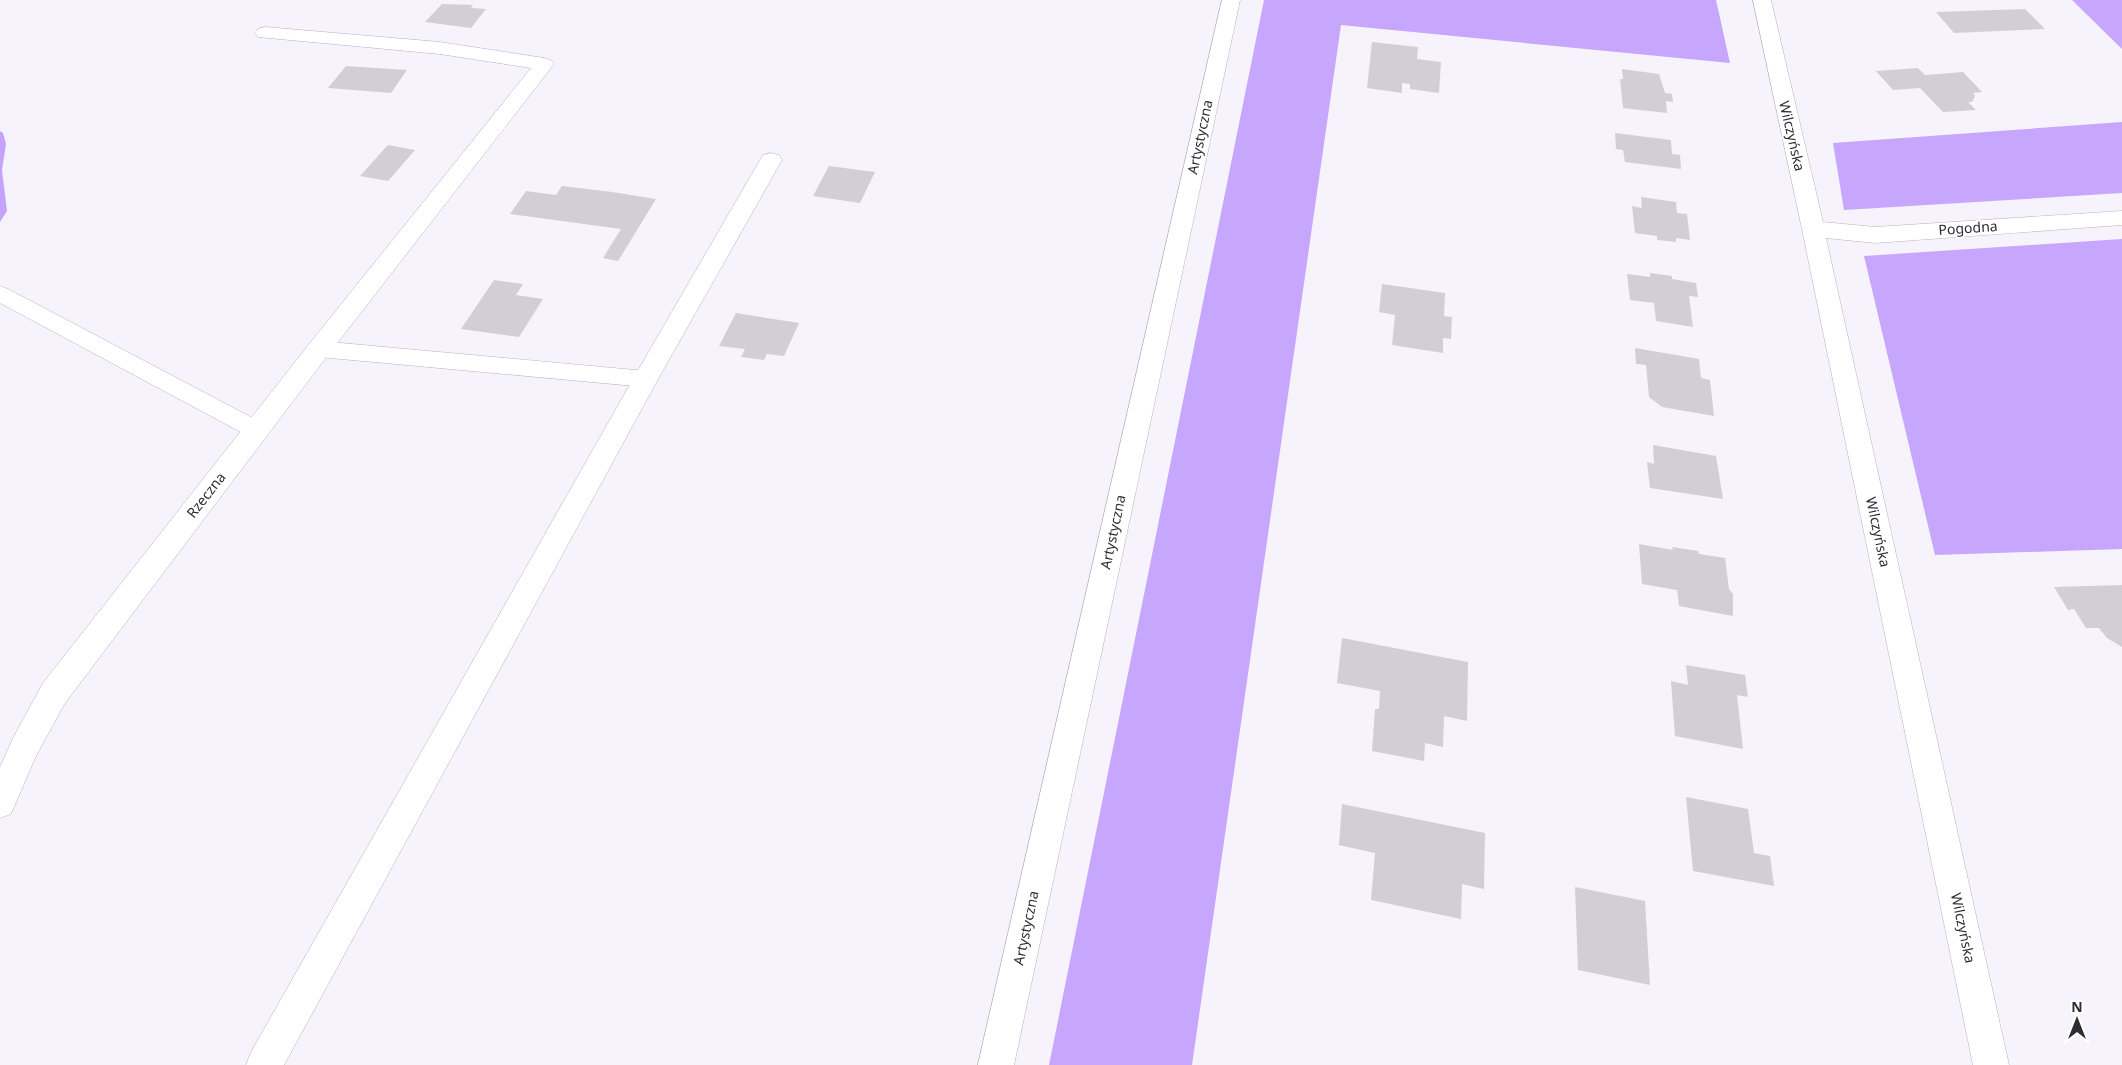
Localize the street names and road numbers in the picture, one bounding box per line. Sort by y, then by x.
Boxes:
street label: Artystyczna [1182,98,1217,176]
street label: Wilczyńska [1775,99,1810,173]
street label: Pogodna [1938,216,1998,239]
street label: Rzeczna [182,468,229,521]
street label: Artystyczna [1095,493,1130,571]
street label: Wilczyńska [1862,495,1895,569]
street label: Artystyczna [1008,889,1043,967]
street label: Wilczyńska [1947,891,1980,965]

